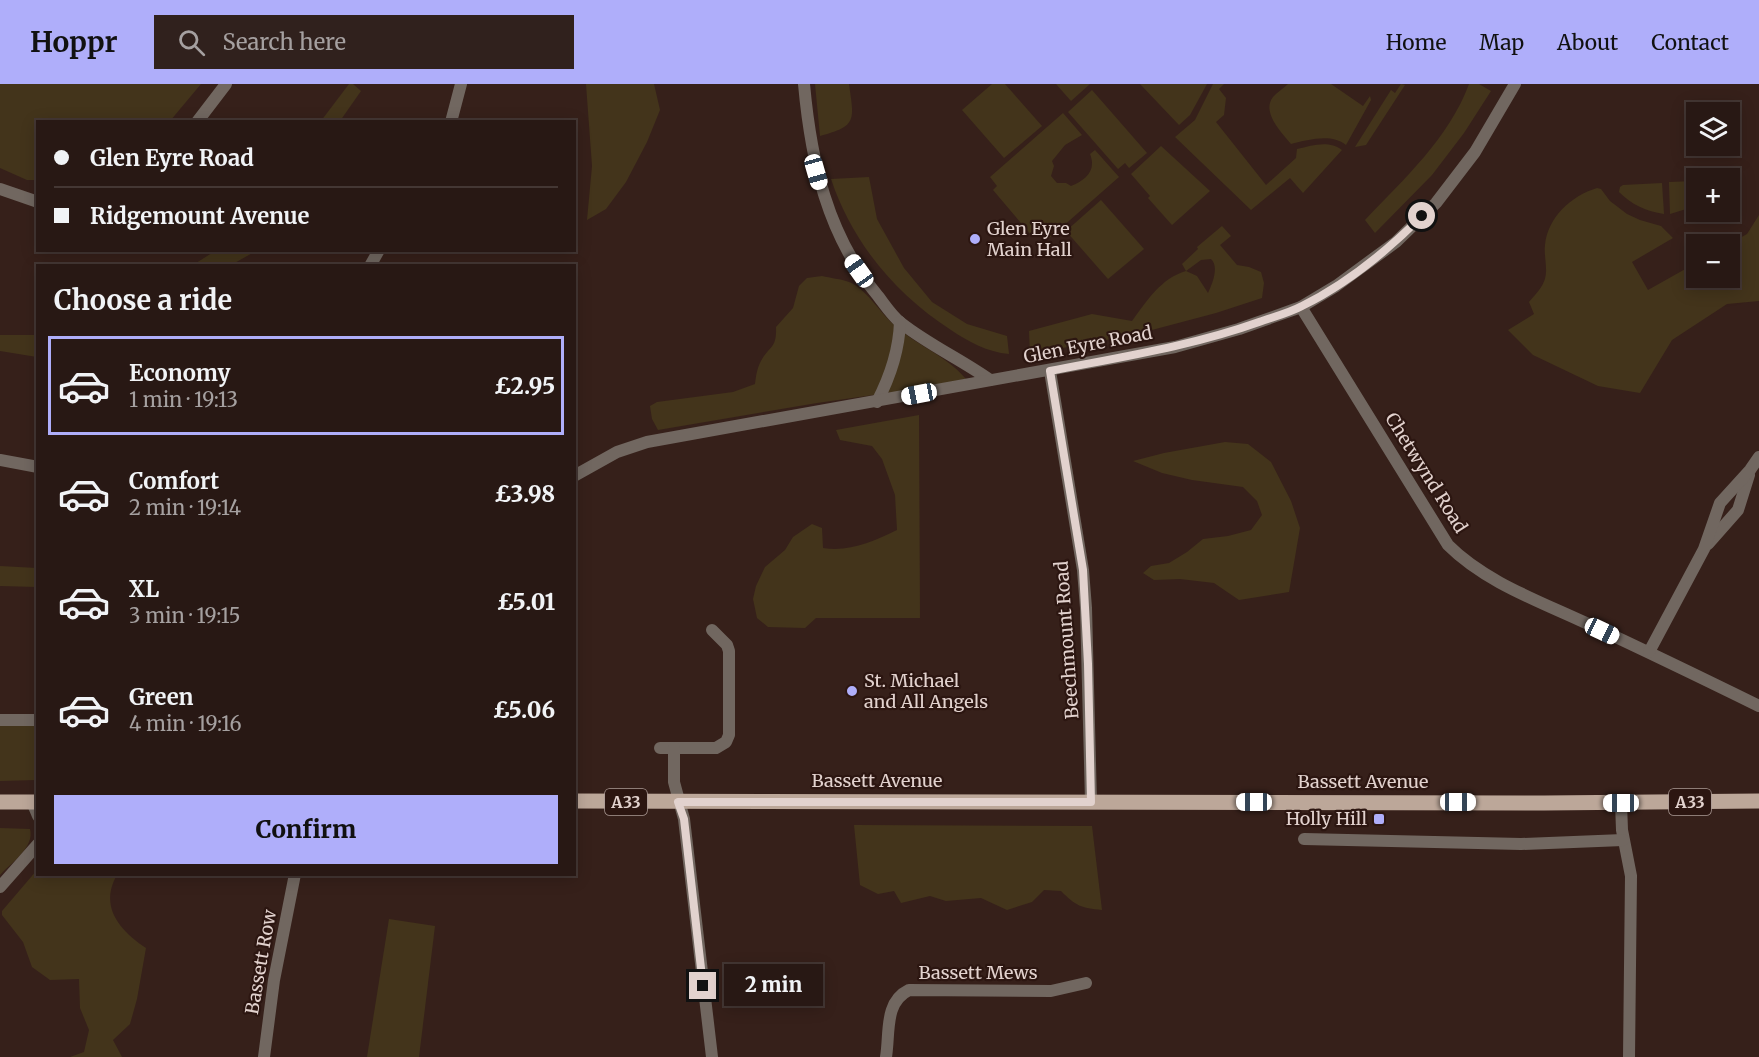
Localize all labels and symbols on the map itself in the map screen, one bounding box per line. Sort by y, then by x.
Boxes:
car [802,152,830,192]
route start [1408,202,1435,229]
place label: Glen Eyre Main Hall [987,217,1072,261]
marker: Glen Eyre Main Hall [968,232,982,246]
car [841,251,877,291]
street label: Glen Eyre Road [1022,321,1154,368]
car [900,382,938,406]
street label: Chetwynd Road [1380,408,1473,537]
street label: Beechmount Road [1049,560,1084,720]
car [1582,615,1622,647]
place label: St. Michael and All Angels [864,669,988,713]
marker: St. Michael and All Angels [845,684,859,698]
street label: Bassett Avenue [812,769,942,792]
street label: Bassett Avenue [1298,770,1428,793]
road number: A33 [605,789,647,815]
road number: A33 [1669,789,1711,815]
car [1236,793,1272,811]
car [1440,793,1476,811]
car [1603,794,1639,812]
place label: Holly Hill [1286,807,1367,830]
marker: Holly Hill [1372,812,1386,826]
street label: Bassett Row [240,907,281,1016]
street label: Bassett Mews [918,961,1038,984]
callout: 2 min [724,965,823,1007]
route end [689,972,716,999]

